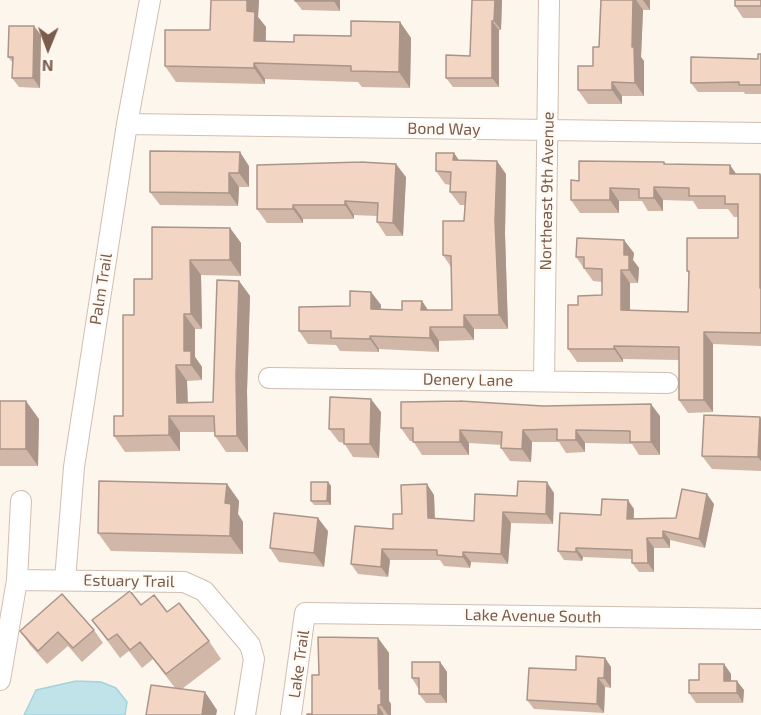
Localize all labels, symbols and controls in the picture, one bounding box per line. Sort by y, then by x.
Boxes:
north arrow [18,18,78,78]
text: N [42,57,54,76]
street label: Northeast 9th Avenue [536,111,558,271]
street label: Bond Way [407,119,481,139]
street label: Palm Trail [86,252,116,326]
street label: Denery Lane [423,370,513,390]
street label: Estuary Trail [83,571,175,591]
street label: Lake Avenue South [464,605,602,627]
street label: Lake Trail [285,629,313,699]

